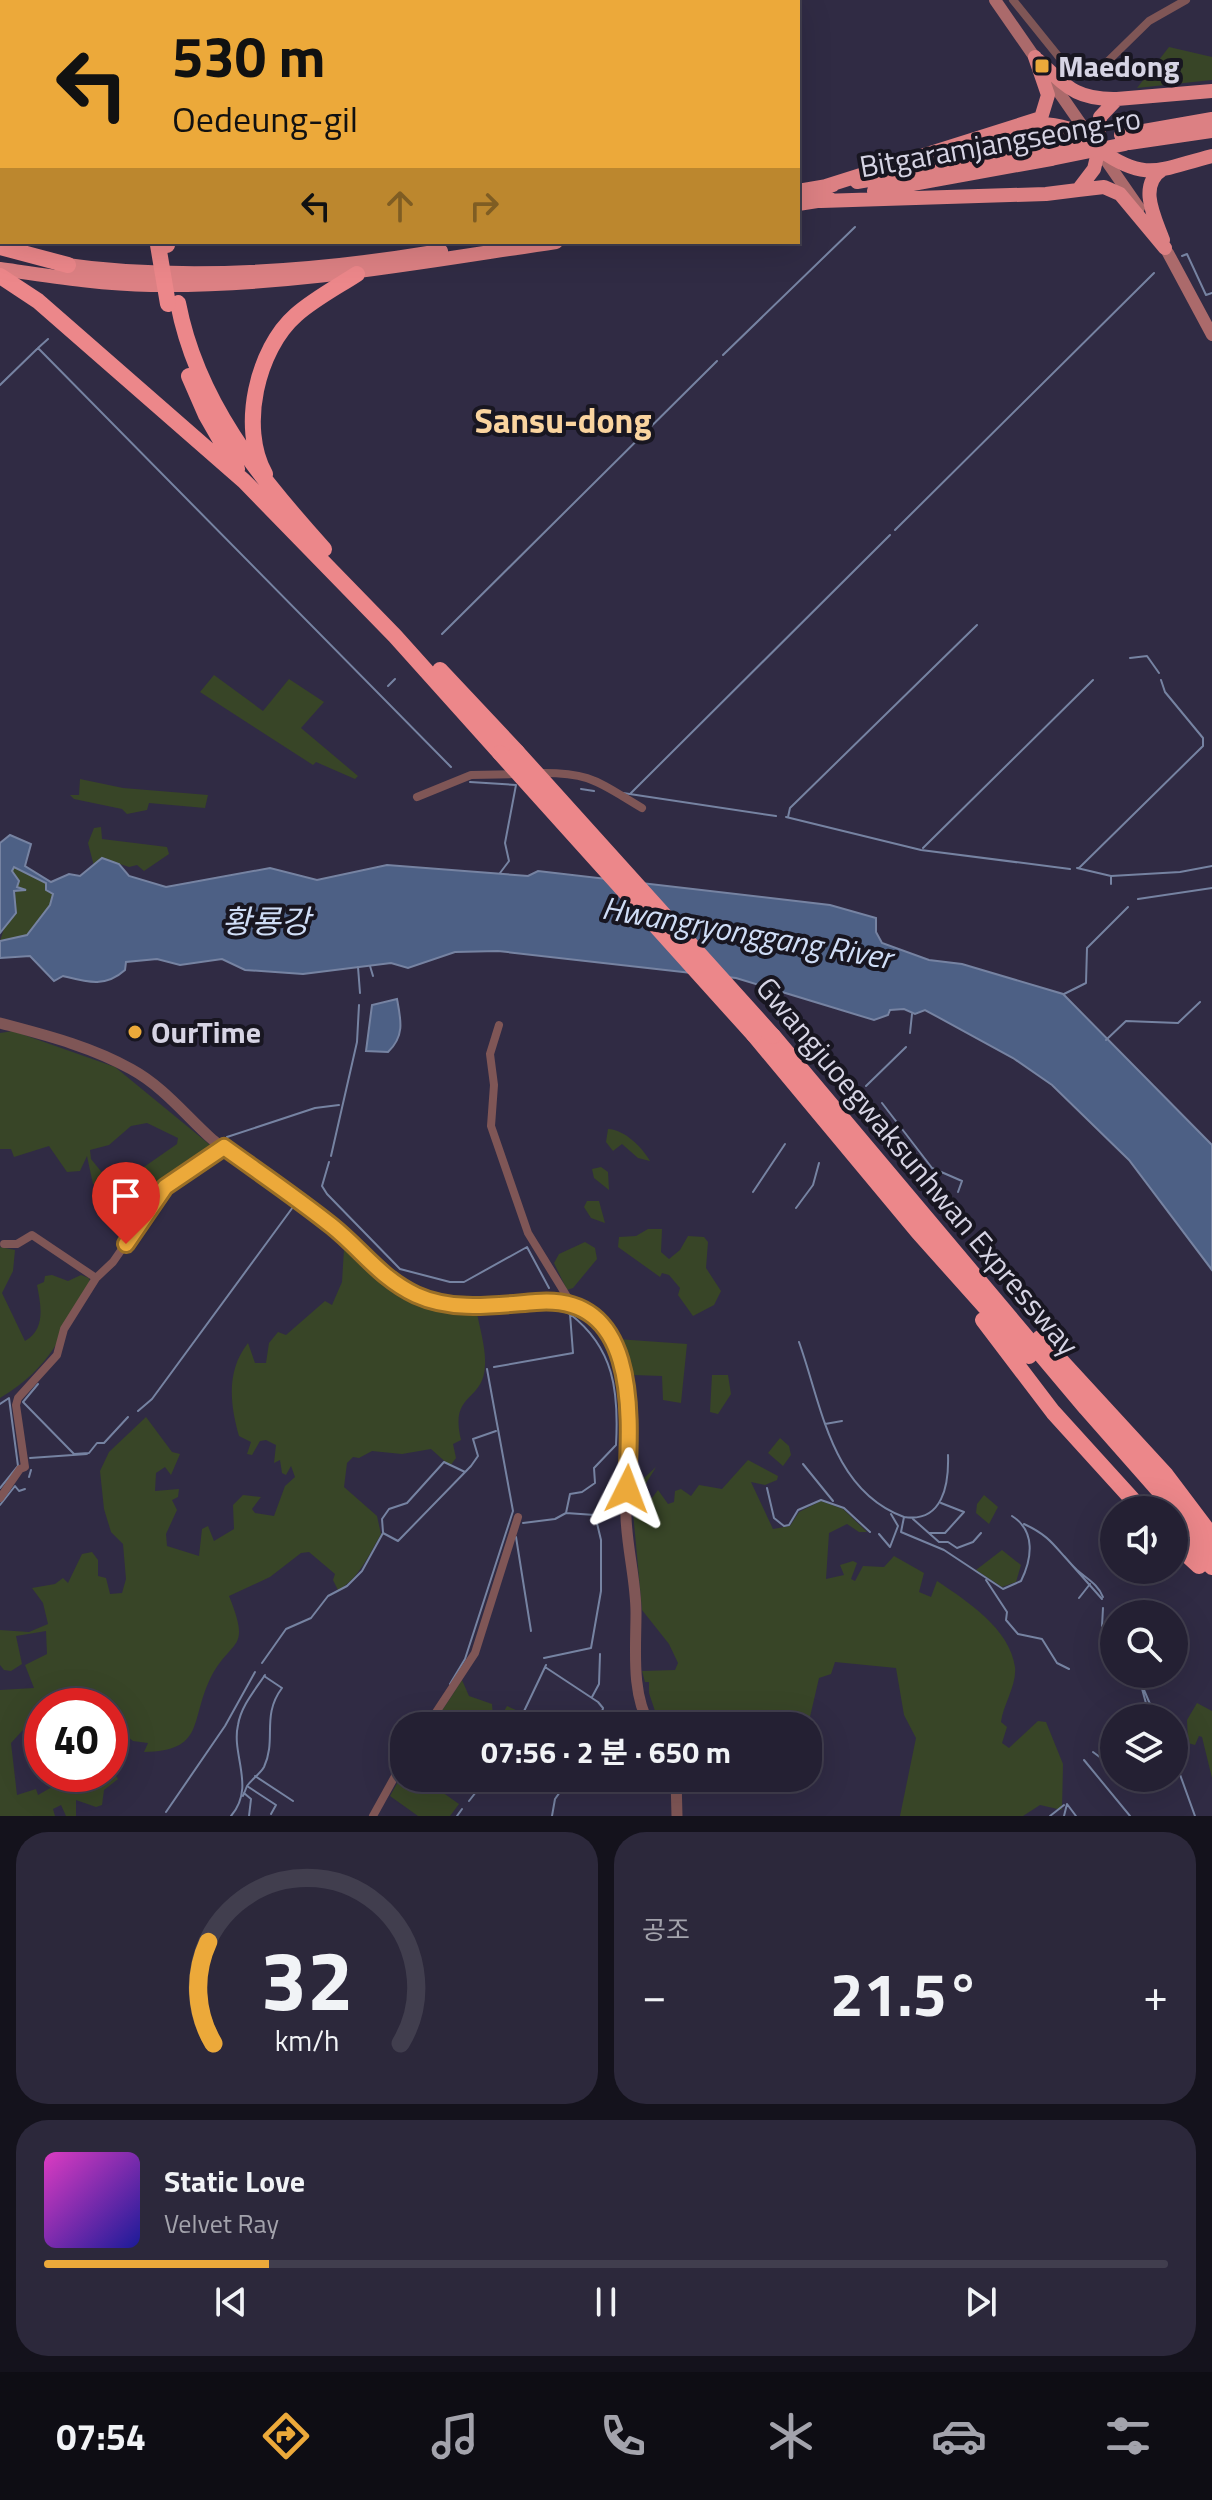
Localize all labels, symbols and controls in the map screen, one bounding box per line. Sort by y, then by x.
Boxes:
text: 530 m [172,14,325,99]
icon: left [40,32,144,136]
place label: Maedong [1058,43,1179,89]
marker: Maedong [1033,57,1051,75]
text: Oedeung-gil [172,91,358,146]
street label: Bitgaramjangseong-ro [856,95,1144,189]
icon: left [294,184,338,228]
icon: ahead [378,184,422,228]
icon: right [462,184,506,228]
district label: Sansu-dong [474,394,652,446]
water label: Hwangryonggang River [598,883,900,982]
water label: 황룡강 [222,897,315,945]
street label: Gwangjuoegwaksunhwan Expressway [745,966,1091,1366]
place label: OurTime [151,1009,261,1055]
marker: OurTime [126,1023,144,1041]
pin [92,1162,160,1244]
icon: arrive [104,1174,148,1218]
position arrow [585,1447,669,1531]
map controls [1100,1496,1188,1792]
button: sound [1100,1496,1188,1584]
button: search [1100,1600,1188,1688]
speed limit sign: 40 [24,1688,128,1792]
button: layers [1100,1704,1188,1792]
text: 07:56 · 2 분 · 650 m [481,1729,731,1775]
text: 공조 [642,1910,690,1949]
text: 32 [260,1916,354,2042]
text: 21.5° [830,1948,980,2039]
text: − [642,1961,667,2028]
text: + [1143,1961,1168,2028]
text: km/h [275,2019,339,2062]
text: Static Love [164,2158,305,2204]
text: Velvet Ray [164,2204,279,2243]
icon: previous [209,2280,253,2324]
icon: pause [584,2280,628,2324]
icon: next [959,2280,1003,2324]
icon: directions [258,2408,314,2464]
icon: music [427,2408,483,2464]
icon: phone [595,2408,651,2464]
icon: climate [763,2408,819,2464]
icon: car [931,2408,987,2464]
icon: filters [1100,2408,1156,2464]
text: 07:54 [56,2409,146,2464]

